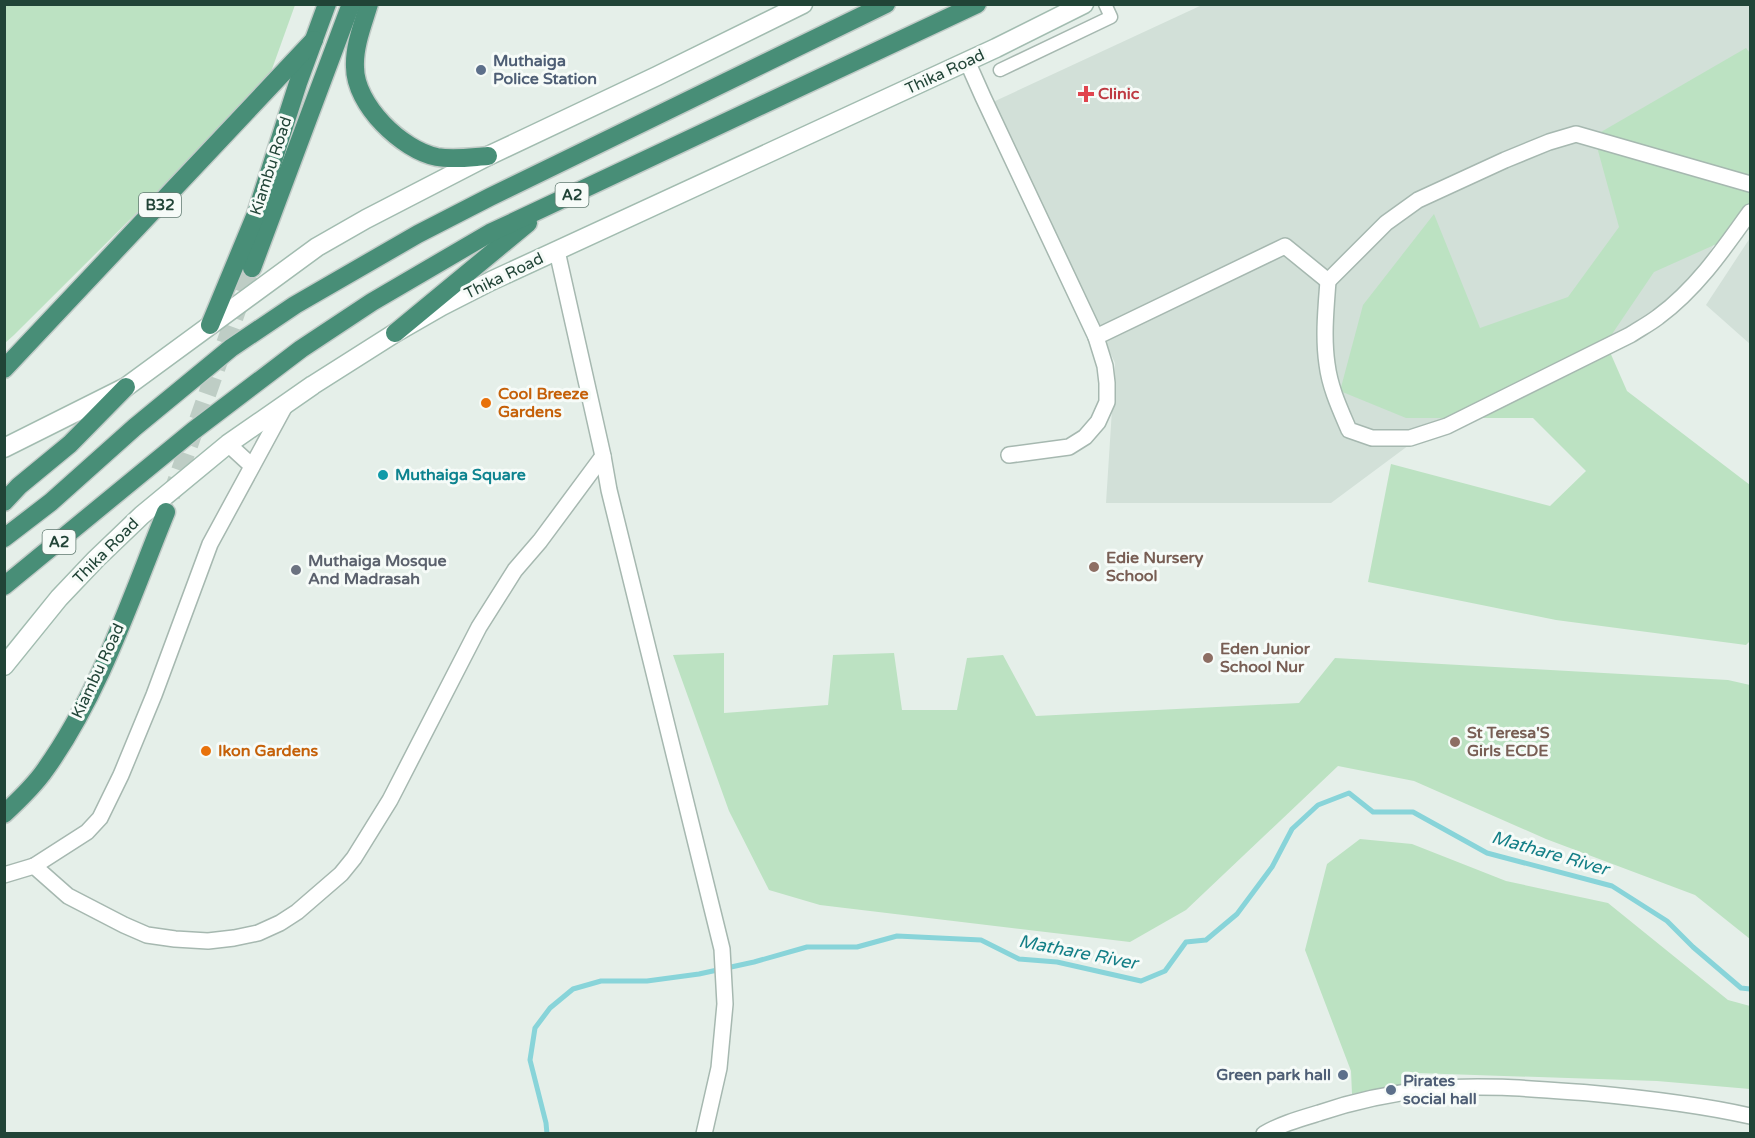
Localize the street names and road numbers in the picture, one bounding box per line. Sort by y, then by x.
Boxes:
street label: Thika Road [902,45,988,99]
street label: Kiambu Road [246,114,296,218]
road number: A2 [556,183,588,207]
road number: B32 [139,193,181,217]
street label: Thika Road [461,248,547,304]
street label: Thika Road [69,514,143,588]
road number: A2 [42,530,76,554]
street label: Kiambu Road [67,620,129,722]

